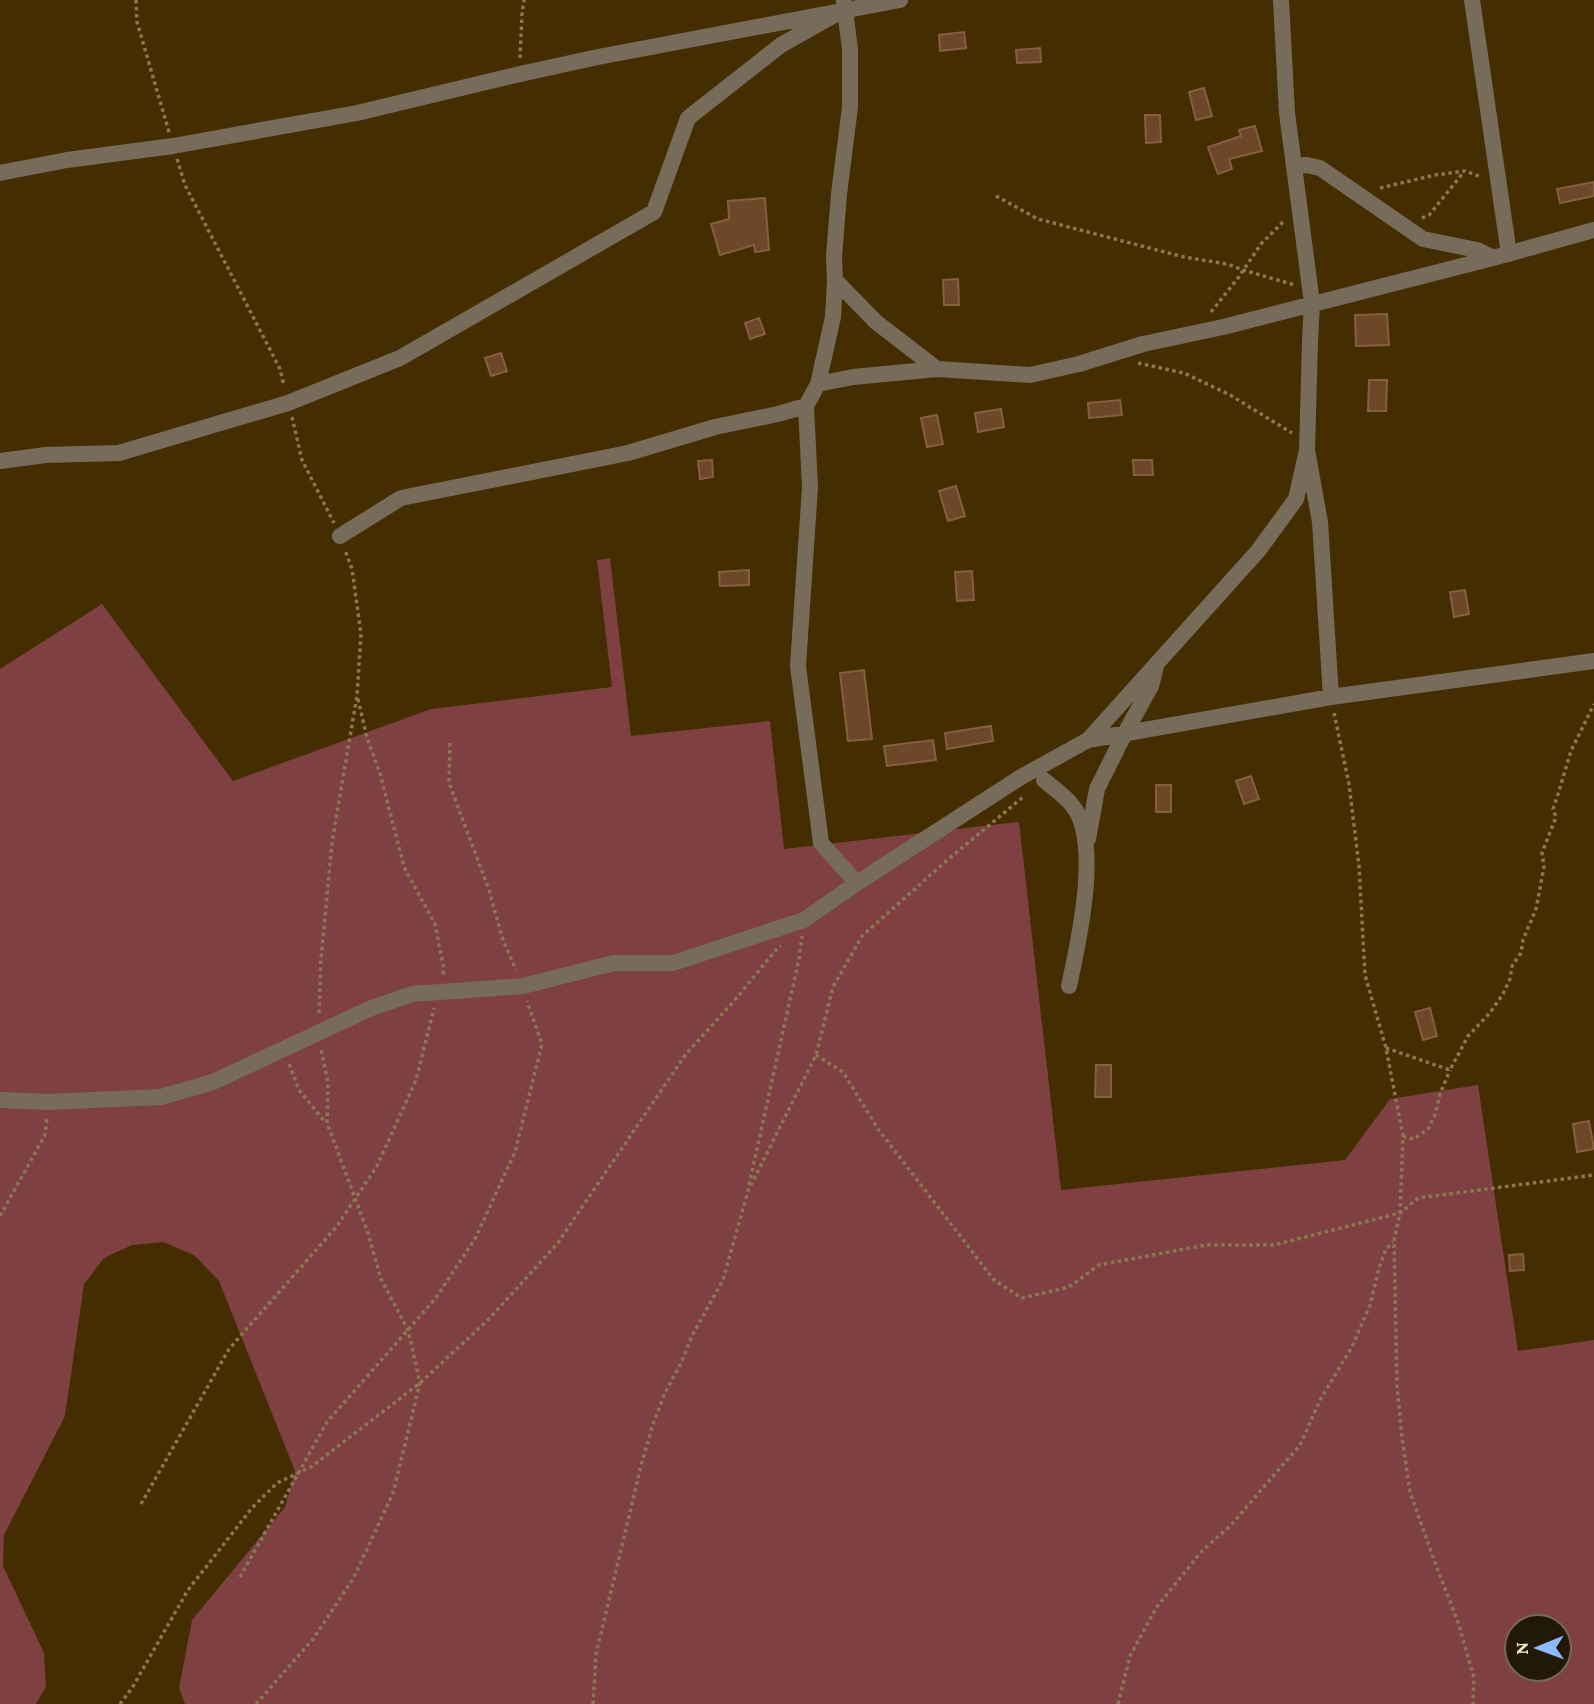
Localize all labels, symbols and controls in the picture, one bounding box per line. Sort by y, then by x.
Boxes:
north arrow [1503,1613,1573,1683]
text: N [1511,1642,1532,1655]

